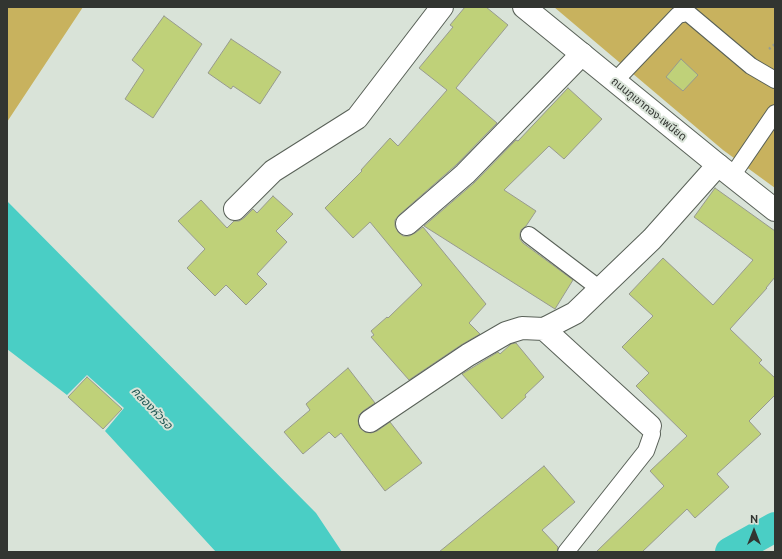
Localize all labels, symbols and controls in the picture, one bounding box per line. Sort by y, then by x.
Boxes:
street label: ถนนภูเขาทอง-เพนียด [609,75,689,143]
water label: คลองหัวรอ [128,384,176,432]
north arrow [734,511,774,551]
text: N [750,513,758,525]

